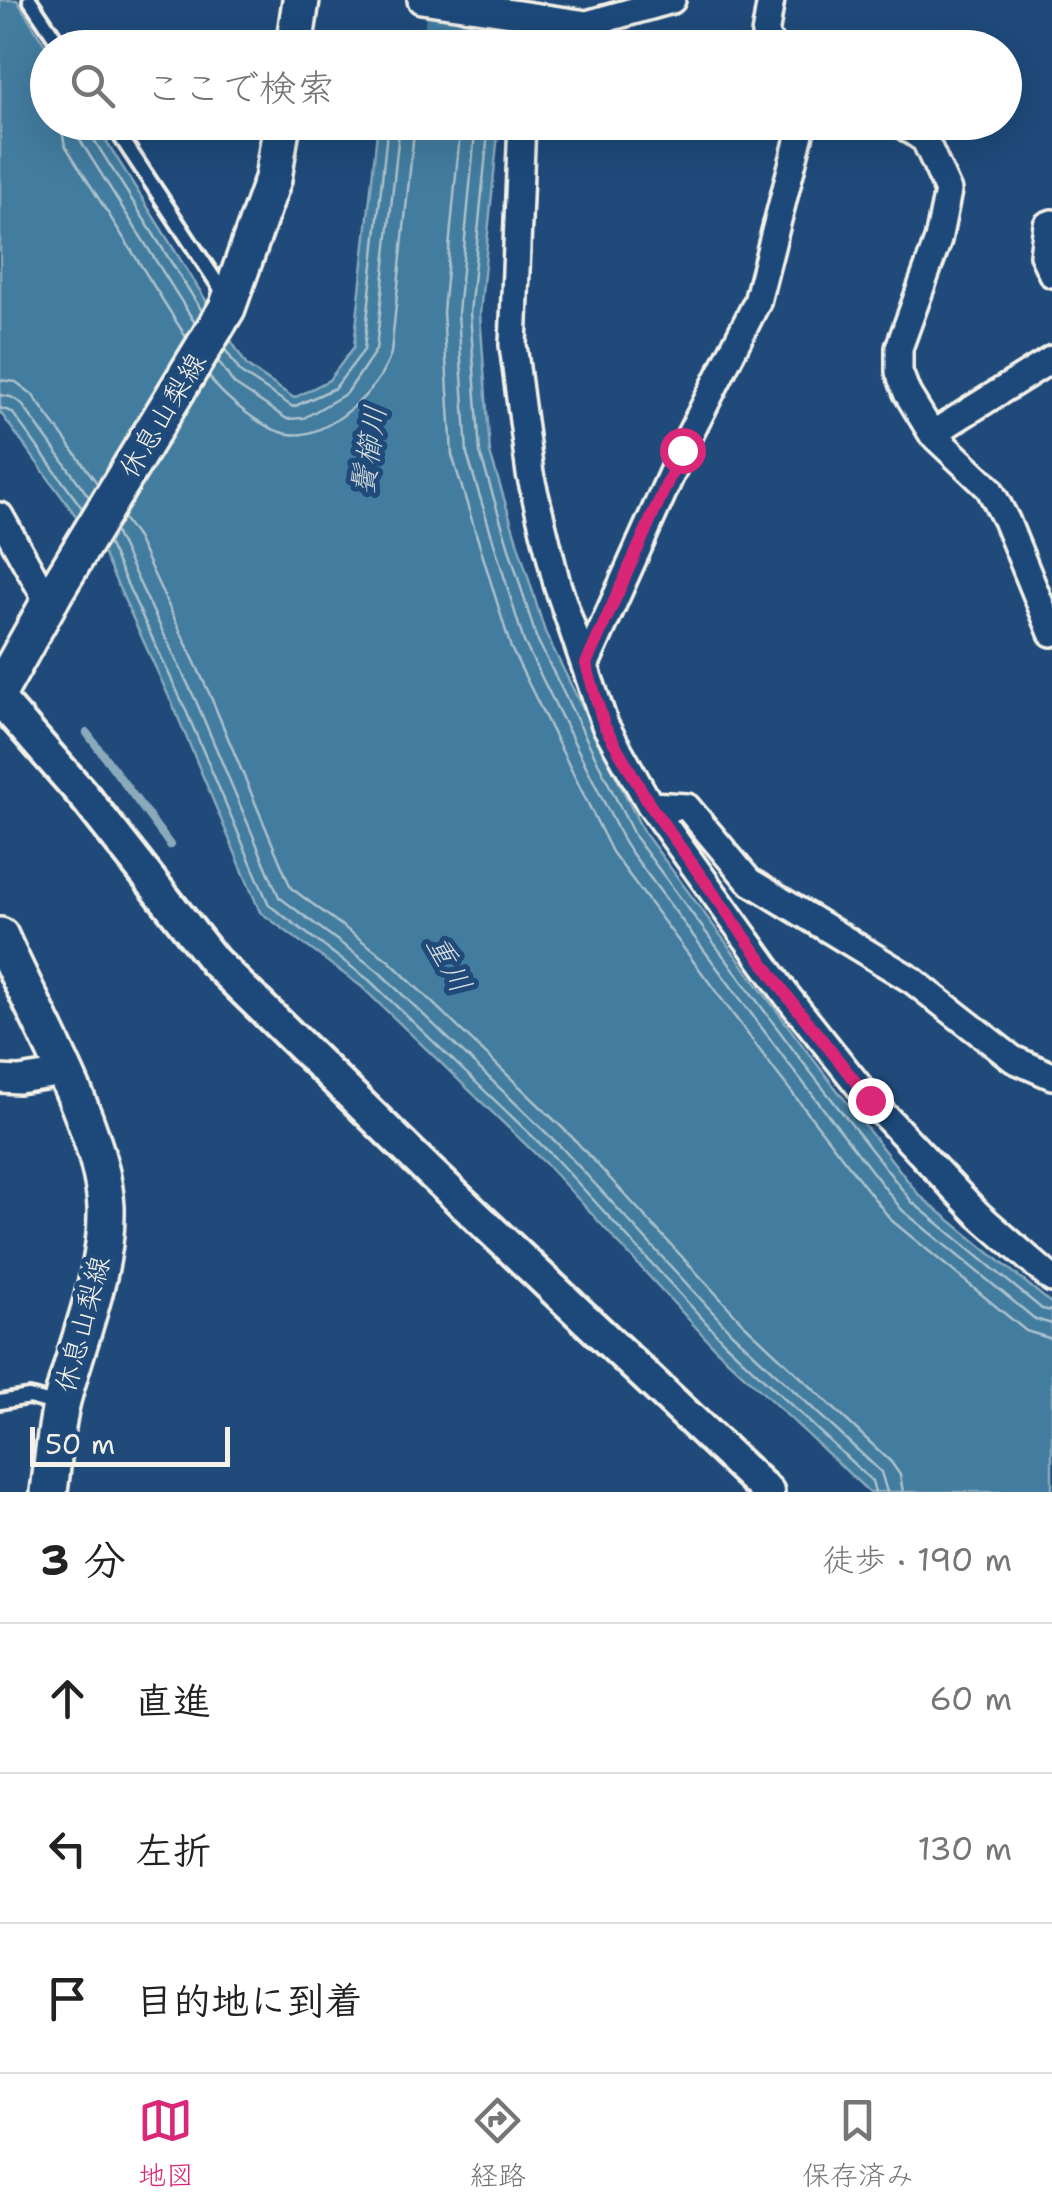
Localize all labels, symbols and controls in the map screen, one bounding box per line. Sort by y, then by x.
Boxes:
search box [30,30,1022,140]
icon: search [65,58,120,113]
text: ここで検索 [145,62,335,113]
street label: 休息山梨線 [110,345,214,485]
water label: 鬢櫛川 [341,402,396,498]
route start [660,428,706,474]
water label: 重川 [417,928,482,1000]
route end [848,1078,894,1124]
street label: 休息山梨線 [46,1251,118,1397]
scale bar [30,1422,230,1466]
text: 50 m [45,1425,115,1463]
text: 3 分 [40,1532,126,1588]
text: 徒歩 · 190 m [822,1538,1012,1581]
icon: ahead [40,1671,95,1726]
text: 直進 [135,1675,211,1726]
text: 60 m [930,1677,1012,1720]
icon: left [40,1821,95,1876]
text: 左折 [135,1825,211,1876]
text: 130 m [917,1827,1012,1870]
icon: arrive [40,1971,95,2026]
text: 目的地に到着 [135,1975,363,2026]
tab: 地図 [138,2093,194,2194]
tab: 経路 [470,2093,526,2194]
tab: 保存済み [802,2093,914,2194]

